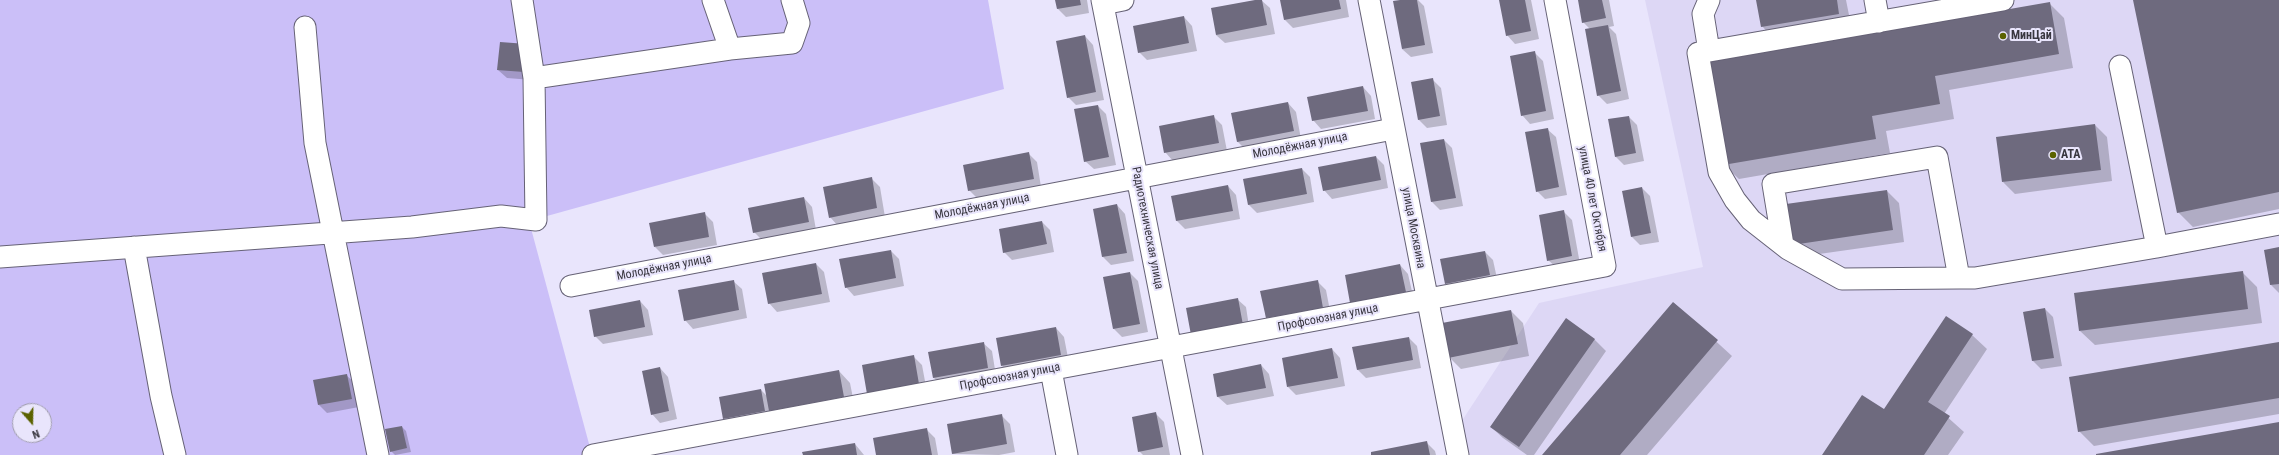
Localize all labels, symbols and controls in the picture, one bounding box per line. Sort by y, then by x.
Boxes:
place label: МинЦай [2011,29,2052,43]
marker: МинЦай [1998,31,2008,41]
street label: Молодёжная улица [1251,130,1349,162]
street label: улица 40 лет Октября [1575,145,1609,253]
place label: АТА [2061,148,2080,162]
marker: АТА [2048,150,2058,160]
street label: Радиотехническая улица [1128,166,1166,290]
street label: улица Москвина [1398,186,1428,270]
street label: Молодёжная улица [933,191,1031,223]
street label: Молодёжная улица [615,252,713,284]
street label: Профсоюзная улица [1277,301,1379,335]
street label: Профсоюзная улица [959,360,1061,394]
north arrow [12,403,52,443]
text: N [31,427,41,441]

